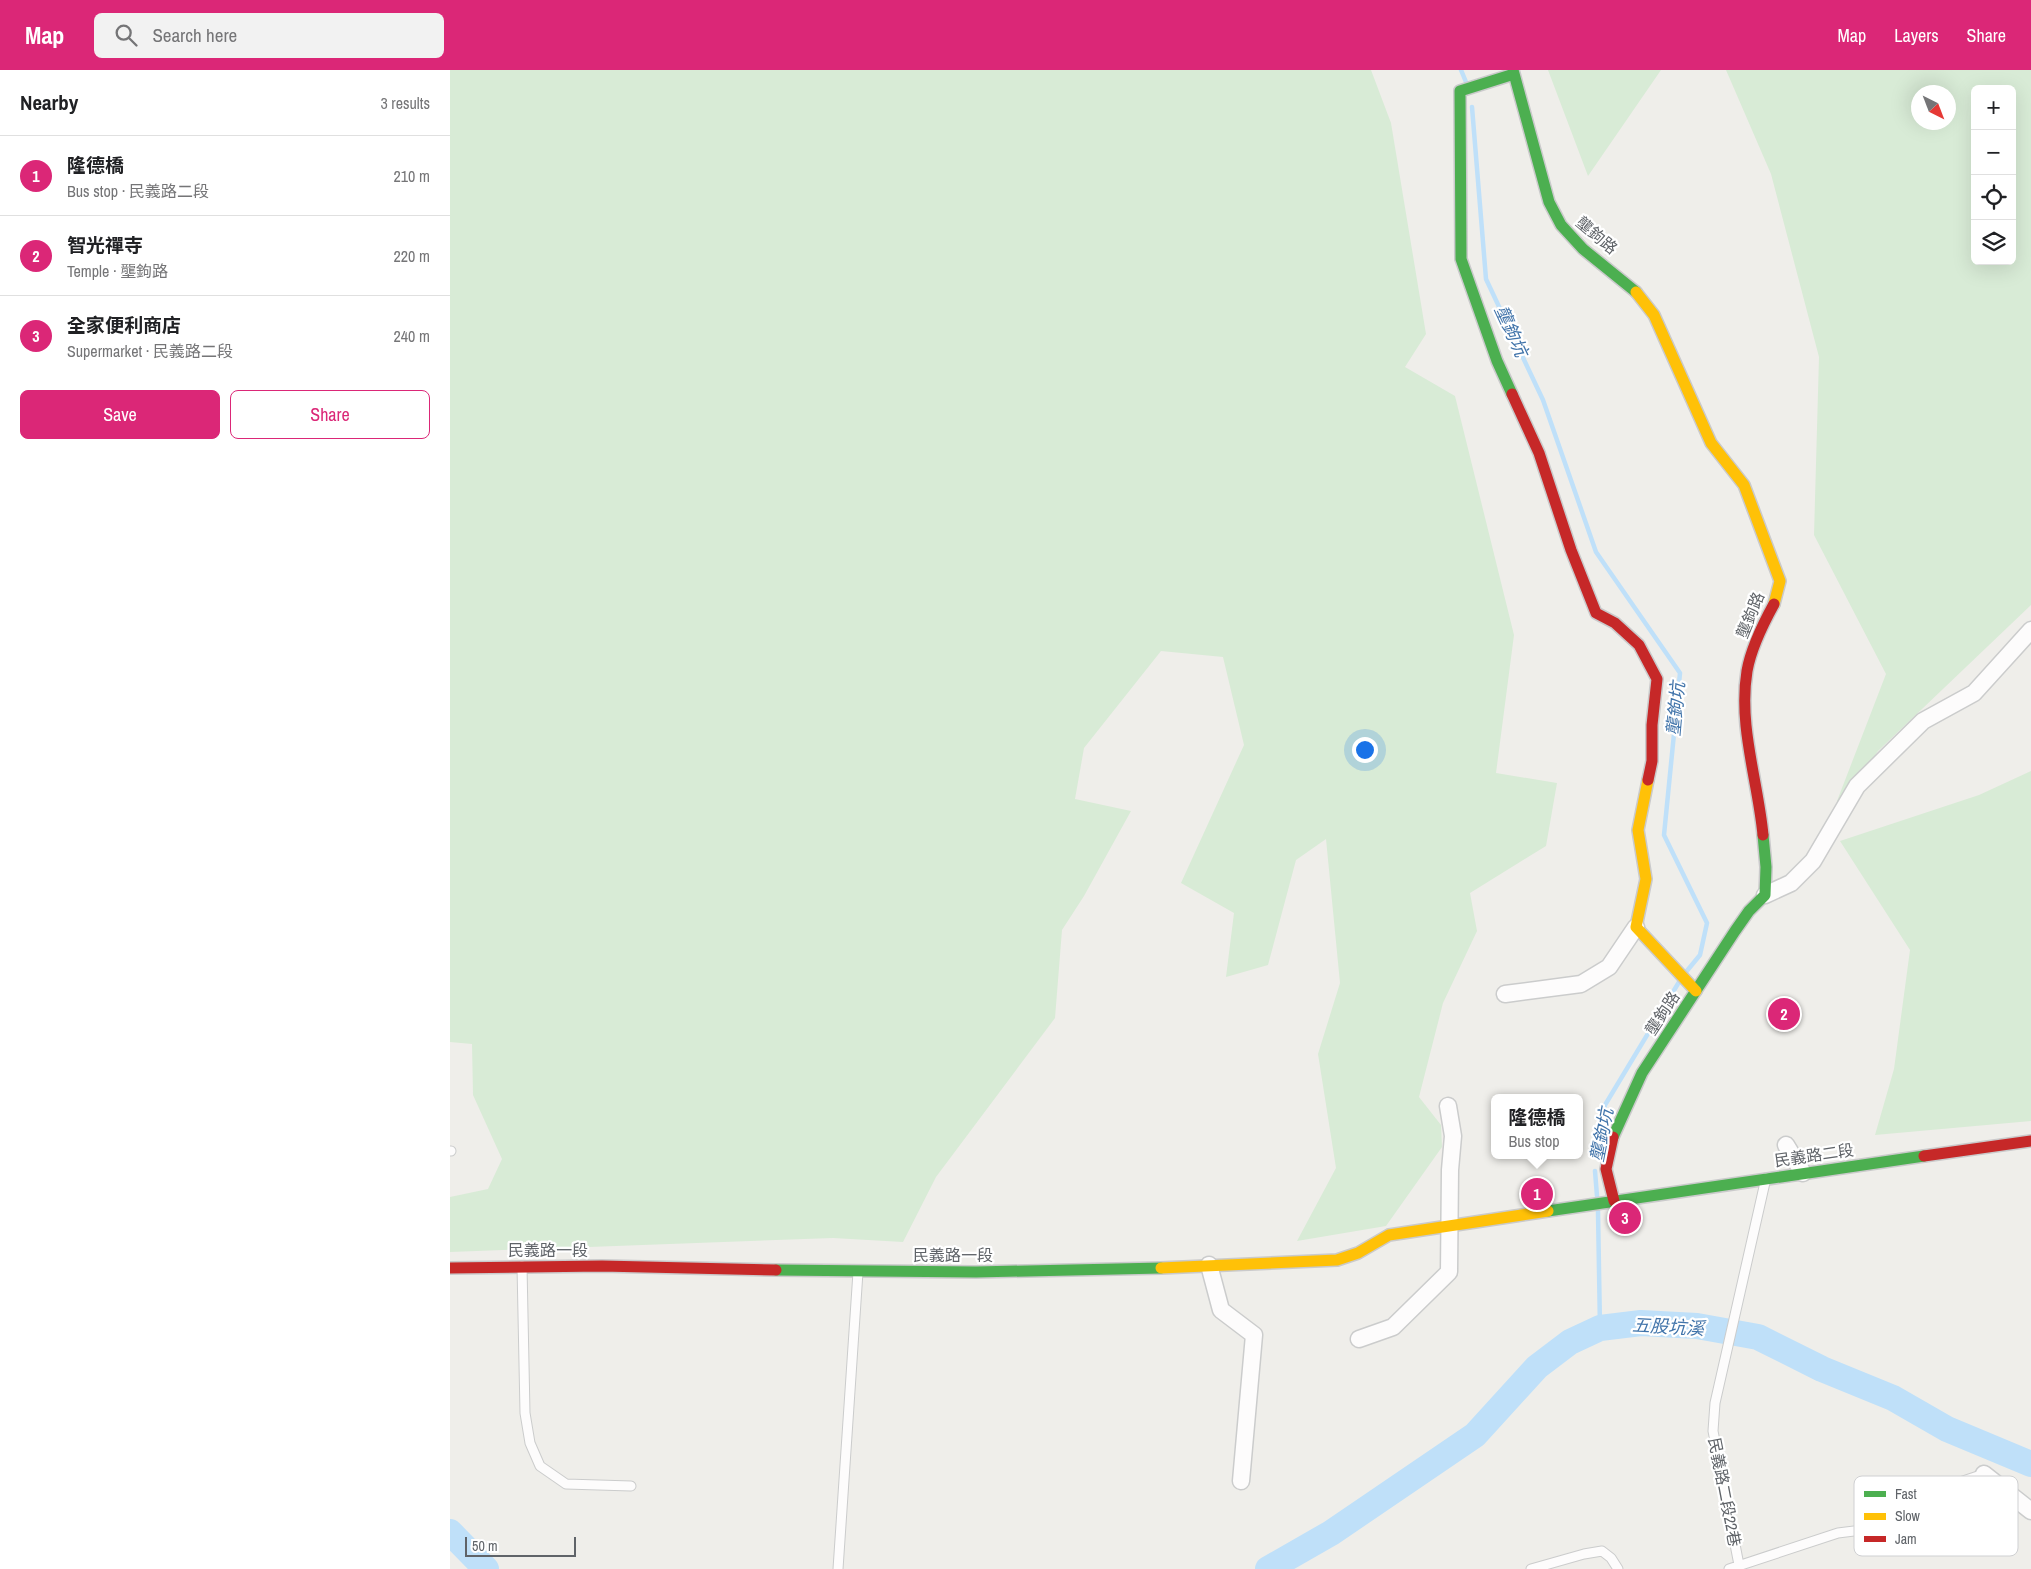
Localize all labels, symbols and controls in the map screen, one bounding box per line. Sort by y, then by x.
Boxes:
search box [94,13,444,58]
text: Map [25,19,64,51]
icon: search [112,21,140,49]
text: Search here [152,22,237,48]
text: Map [1838,23,1866,48]
text: Layers [1894,23,1939,48]
text: Share [1967,23,2006,48]
north arrow [1911,85,1956,130]
map controls [1971,85,2016,265]
button: + [1971,85,2016,130]
text: Nearby [20,88,78,117]
text: 3 results [380,92,430,114]
button: − [1971,130,2016,175]
text: 隆德橋 [67,152,124,178]
text: 1 [32,165,40,187]
text: 210 m [394,165,430,187]
button: locate [1971,175,2016,220]
text: Bus stop · 民義路二段 [67,180,209,202]
street label: 壟鉤路 [1572,211,1622,259]
button: layers [1971,220,2016,265]
text: 智光禪寺 [67,232,143,258]
text: 2 [32,245,40,267]
text: 220 m [394,245,430,267]
text: Temple · 壟鉤路 [67,260,168,282]
water label: 壟鉤坑 [1489,301,1535,363]
text: 全家便利商店 [67,312,181,338]
text: 3 [32,325,40,347]
text: 240 m [394,325,430,347]
text: Supermarket · 民義路二段 [67,340,233,362]
button: Save [20,390,220,439]
button: Share [230,390,430,439]
street label: 壟鉤路 [1731,589,1769,641]
water label: 壟鉤坑 [1661,678,1691,737]
your location [1352,737,1378,763]
street label: 壟鉤路 [1640,987,1684,1039]
pin: 2 [1768,995,1800,1033]
popup [1491,1094,1583,1159]
water label: 壟鉤坑 [1584,1103,1620,1164]
text: 隆德橋 [1508,1104,1566,1130]
text: Bus stop [1508,1130,1560,1152]
street label: 民義路二段 [1773,1139,1855,1171]
pin: 1 [1521,1175,1553,1213]
pin: 3 [1609,1199,1641,1237]
street label: 民義路一段 [508,1239,588,1261]
street label: 民義路一段 [913,1244,993,1266]
water label: 五股坑溪 [1631,1312,1708,1341]
street label: 民義路二段22巷 [1704,1436,1746,1548]
legend [1854,1476,2018,1556]
text: Fast [1895,1485,1917,1503]
text: Slow [1895,1507,1921,1525]
text: Jam [1895,1530,1917,1548]
scale bar [465,1534,576,1557]
text: 50 m [472,1537,498,1555]

